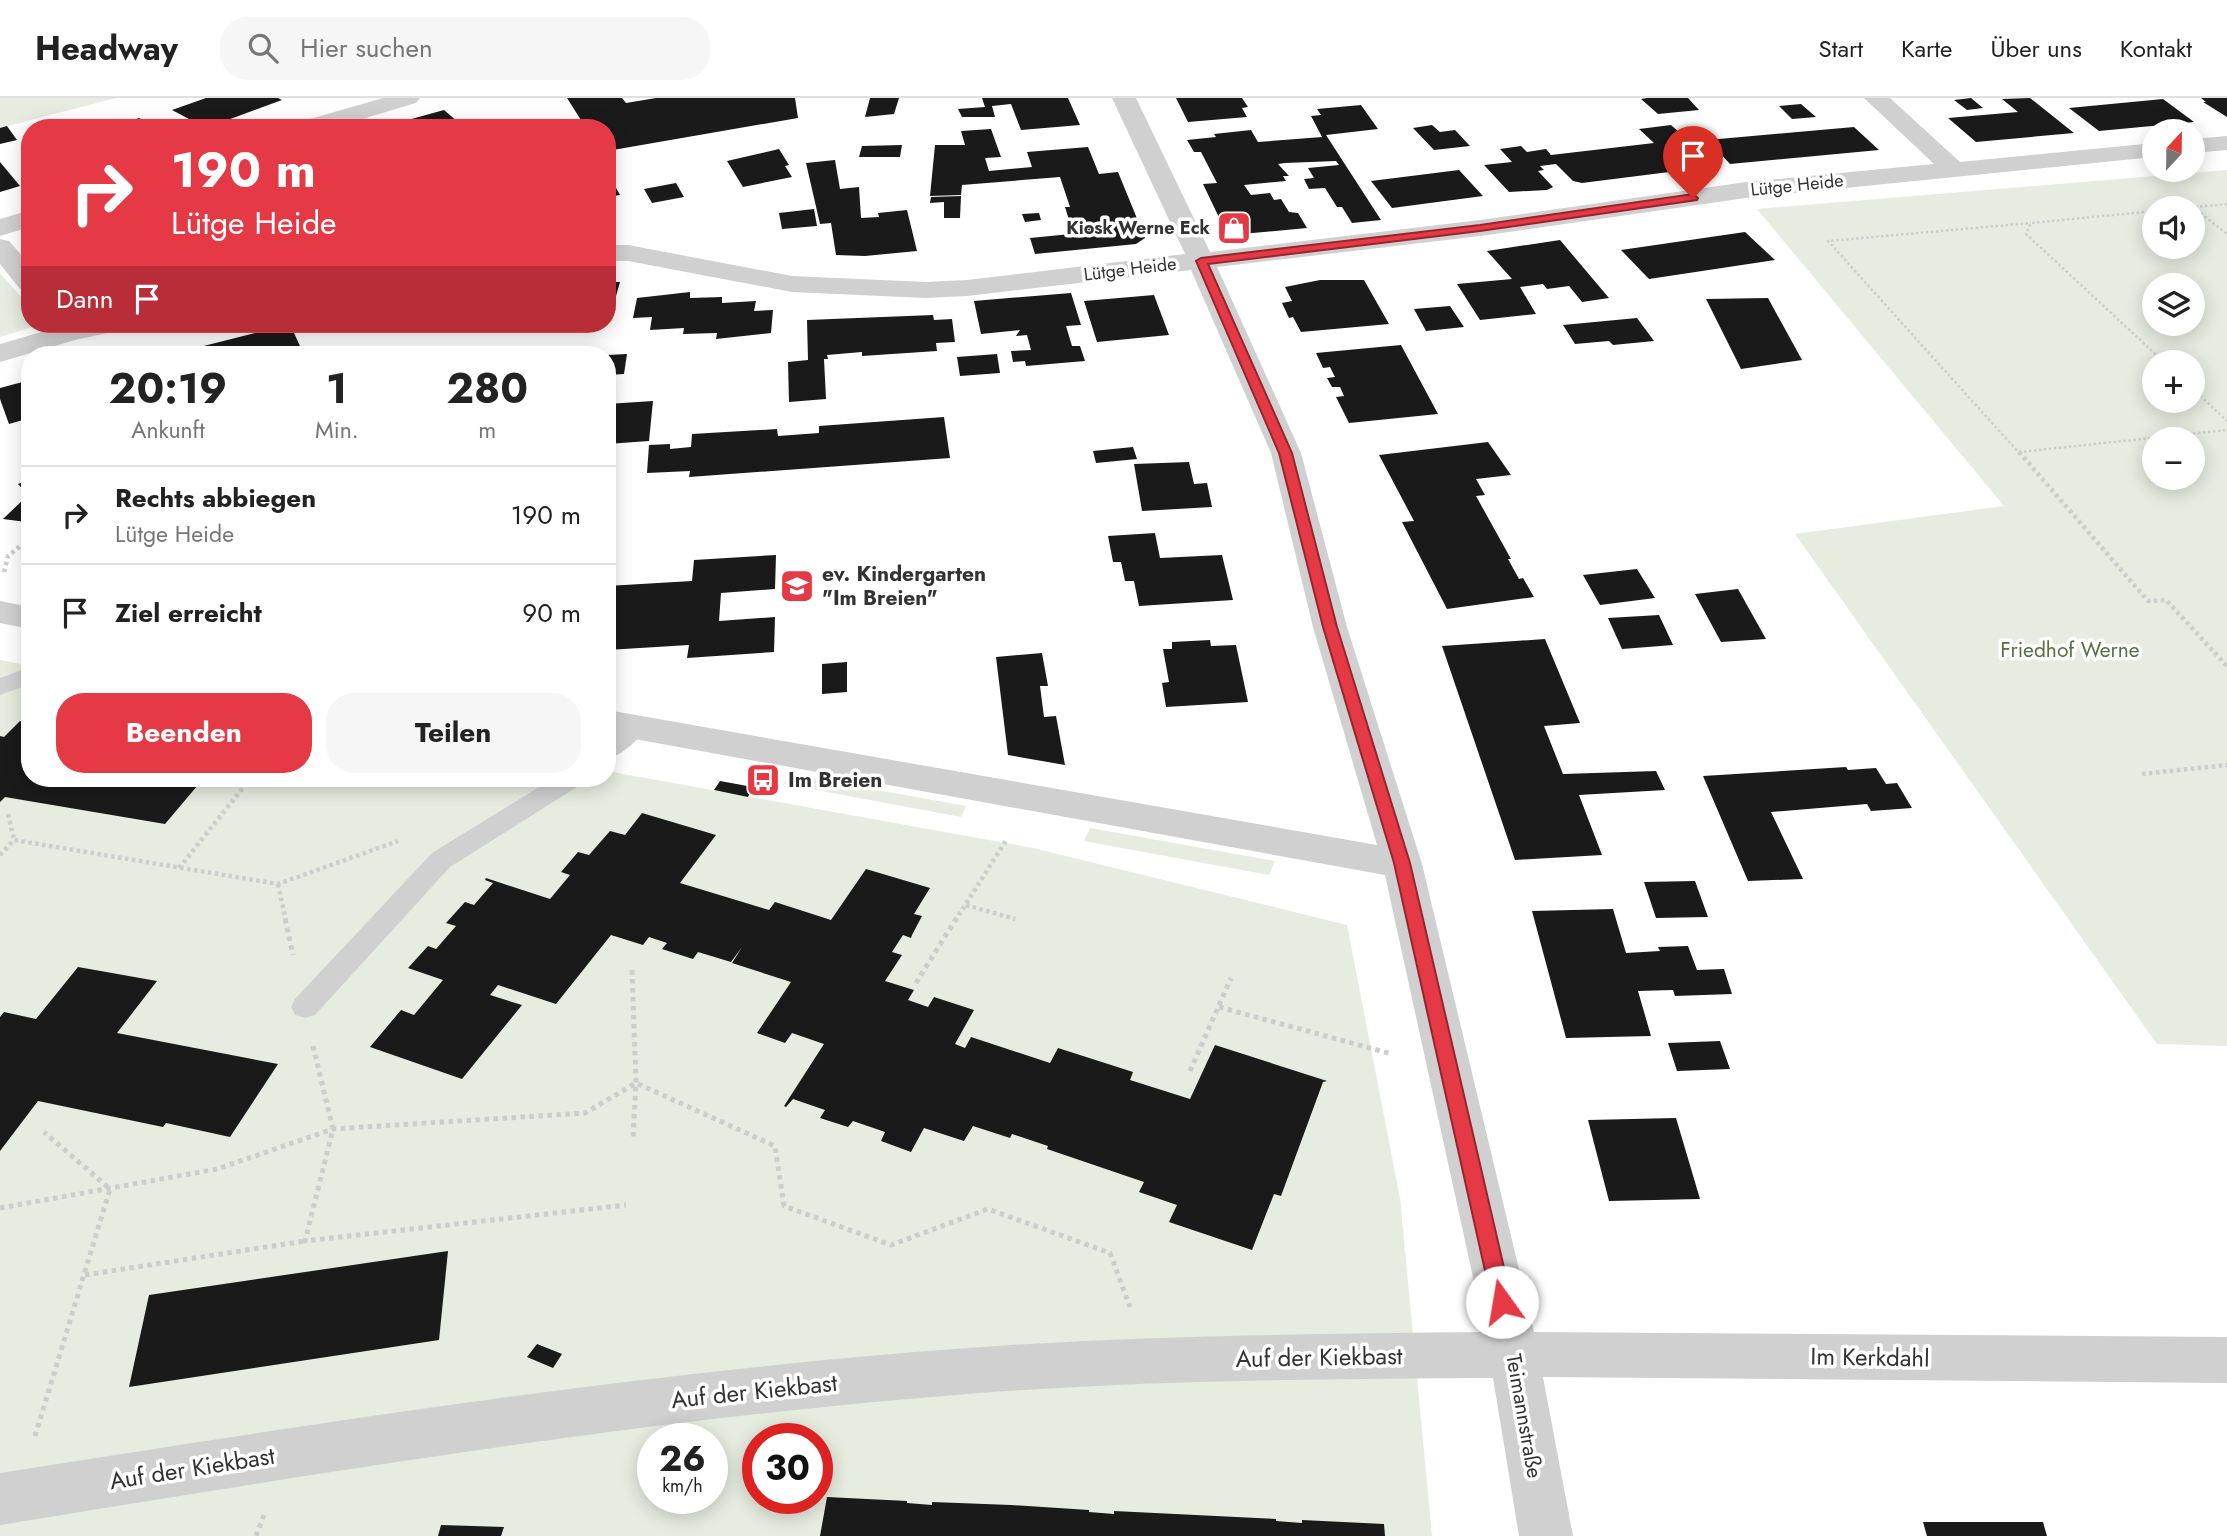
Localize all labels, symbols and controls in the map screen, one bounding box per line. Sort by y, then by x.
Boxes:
search box [220,17,710,80]
text: Headway [35,25,178,72]
icon: search [244,29,282,67]
text: Hier suchen [300,29,433,67]
text: Start [1819,31,1863,66]
text: Karte [1901,31,1952,66]
text: Über uns [1990,31,2082,66]
text: Kontakt [2120,31,2192,66]
north arrow [2142,119,2205,182]
map controls [2142,119,2205,490]
pin [1663,126,1723,198]
text: 190 m [171,135,316,205]
icon: arrive [1674,137,1712,175]
icon: right [56,147,147,238]
street label: Lütge Heide [1749,167,1845,203]
button: sound [2142,196,2205,259]
text: Lütge Heide [171,200,337,246]
shop icon: Kiosk Werne Eck [1215,209,1253,247]
place label: Kiosk Werne Eck [1066,215,1211,241]
street label: Lütge Heide [1082,250,1178,288]
button: layers [2142,273,2205,336]
text: Dann [56,280,114,318]
icon: arrive [128,280,166,318]
button: + [2142,350,2205,413]
text: 20:19 [109,358,227,419]
text: 1 [326,358,348,419]
text: 280 [446,358,528,419]
text: Ankunft [131,413,205,447]
text: Min. [315,413,359,447]
text: m [478,413,496,447]
button: − [2142,427,2205,490]
text: Rechts abbiegen [115,479,316,517]
icon: right [56,496,94,534]
text: 190 m [511,496,581,534]
text: Lütge Heide [115,517,234,551]
place label: ev. Kindergarten "Im Breien" [822,559,986,613]
school or university icon: ev. Kindergarten "Im Breien" [778,567,816,605]
icon: arrive [56,594,94,632]
text: Ziel erreicht [115,594,262,632]
text: 90 m [522,594,581,632]
park label: Friedhof Werne [2000,635,2140,665]
button: Beenden [56,693,312,773]
button: Teilen [326,693,581,773]
bus stop icon: Im Breien [744,761,782,799]
place label: Im Breien [788,765,882,795]
position arrow [1465,1265,1539,1339]
street label: Auf der Kiekbast [1235,1338,1403,1376]
street label: Im Kerkdahl [1810,1338,1930,1376]
street label: Teimannstraße [1498,1351,1550,1481]
street label: Auf der Kiekbast [669,1365,839,1417]
speed limit sign: 30 [742,1423,833,1514]
text: 26 [659,1434,706,1484]
street label: Auf der Kiekbast [107,1438,277,1498]
text: km/h [662,1473,703,1499]

